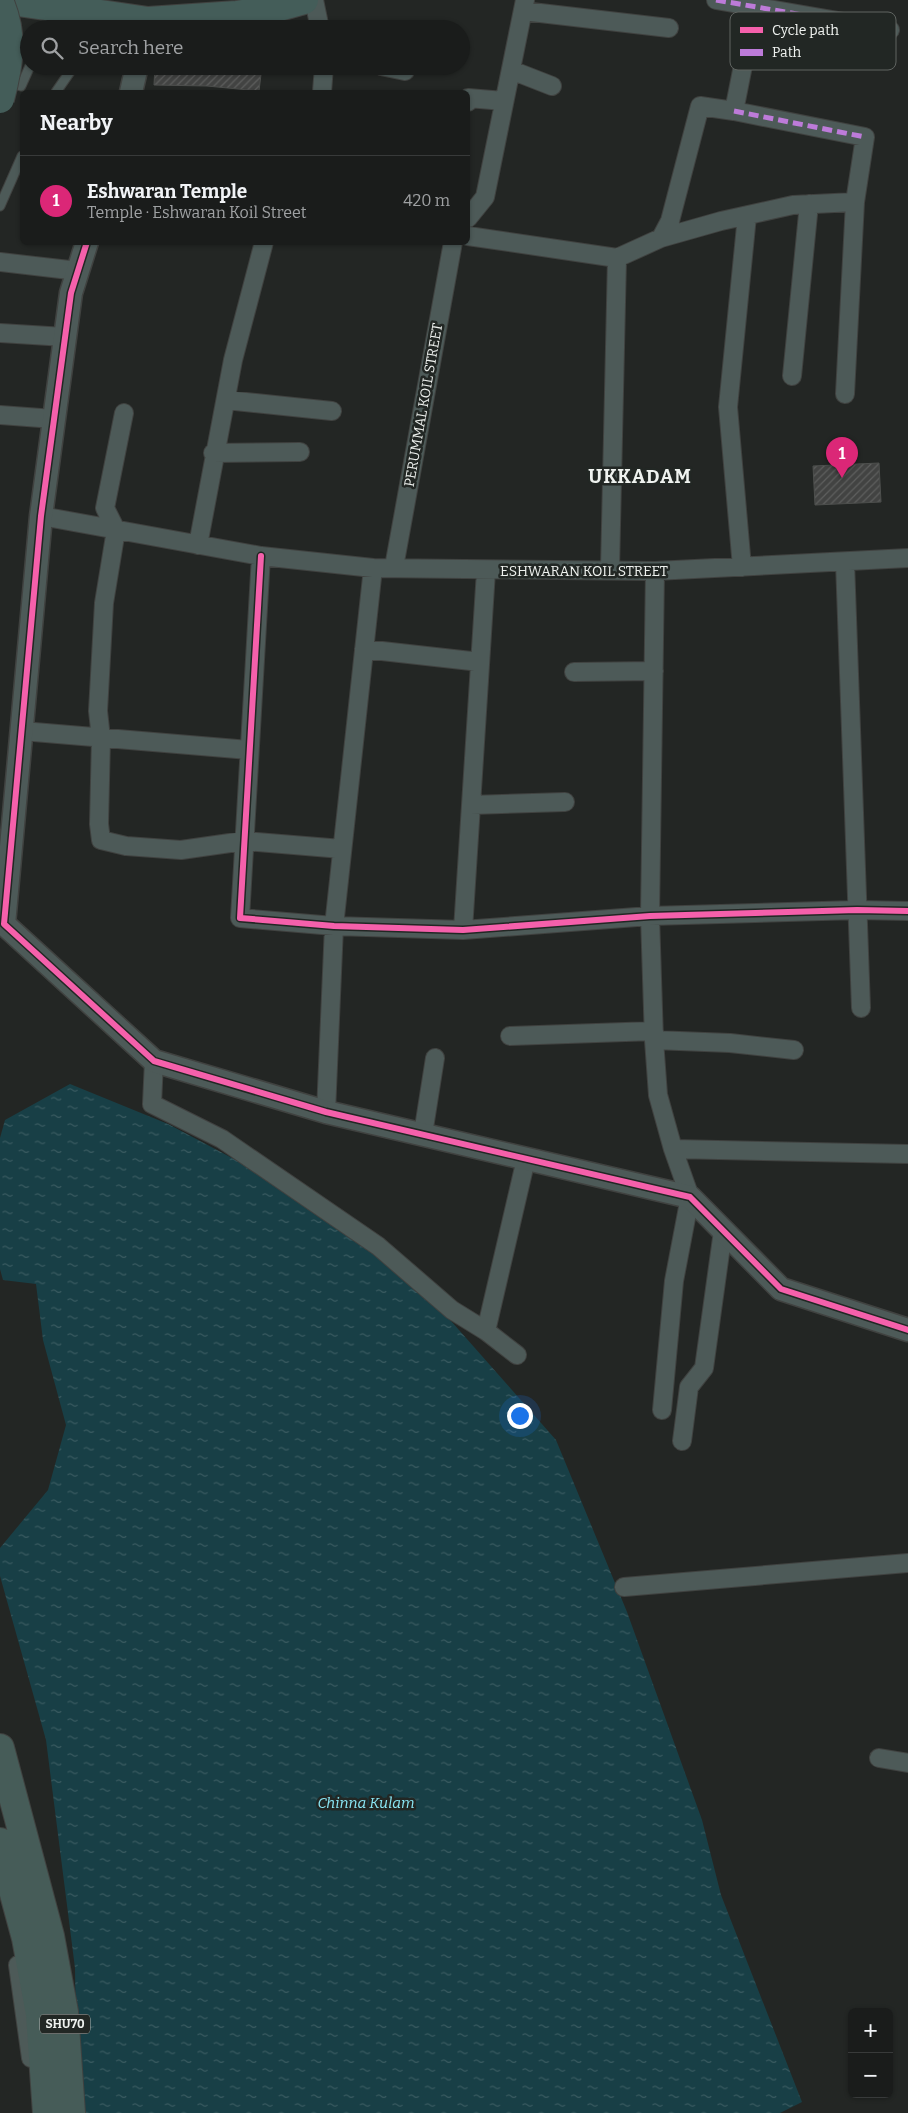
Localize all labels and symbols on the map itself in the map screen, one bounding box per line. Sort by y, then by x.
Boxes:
legend [730,12,896,70]
text: Cycle path [772,22,839,39]
text: Path [772,44,802,61]
street label: PERUMMAL KOIL STREET [401,322,446,488]
pin: 1 [826,437,858,478]
district label: UKKADAM [588,465,692,488]
street label: ESHWARAN KOIL STREET [500,563,668,580]
your location [507,1403,533,1429]
water label: Chinna Kulam [317,1794,415,1812]
road number: SHU70 [40,2015,90,2034]

